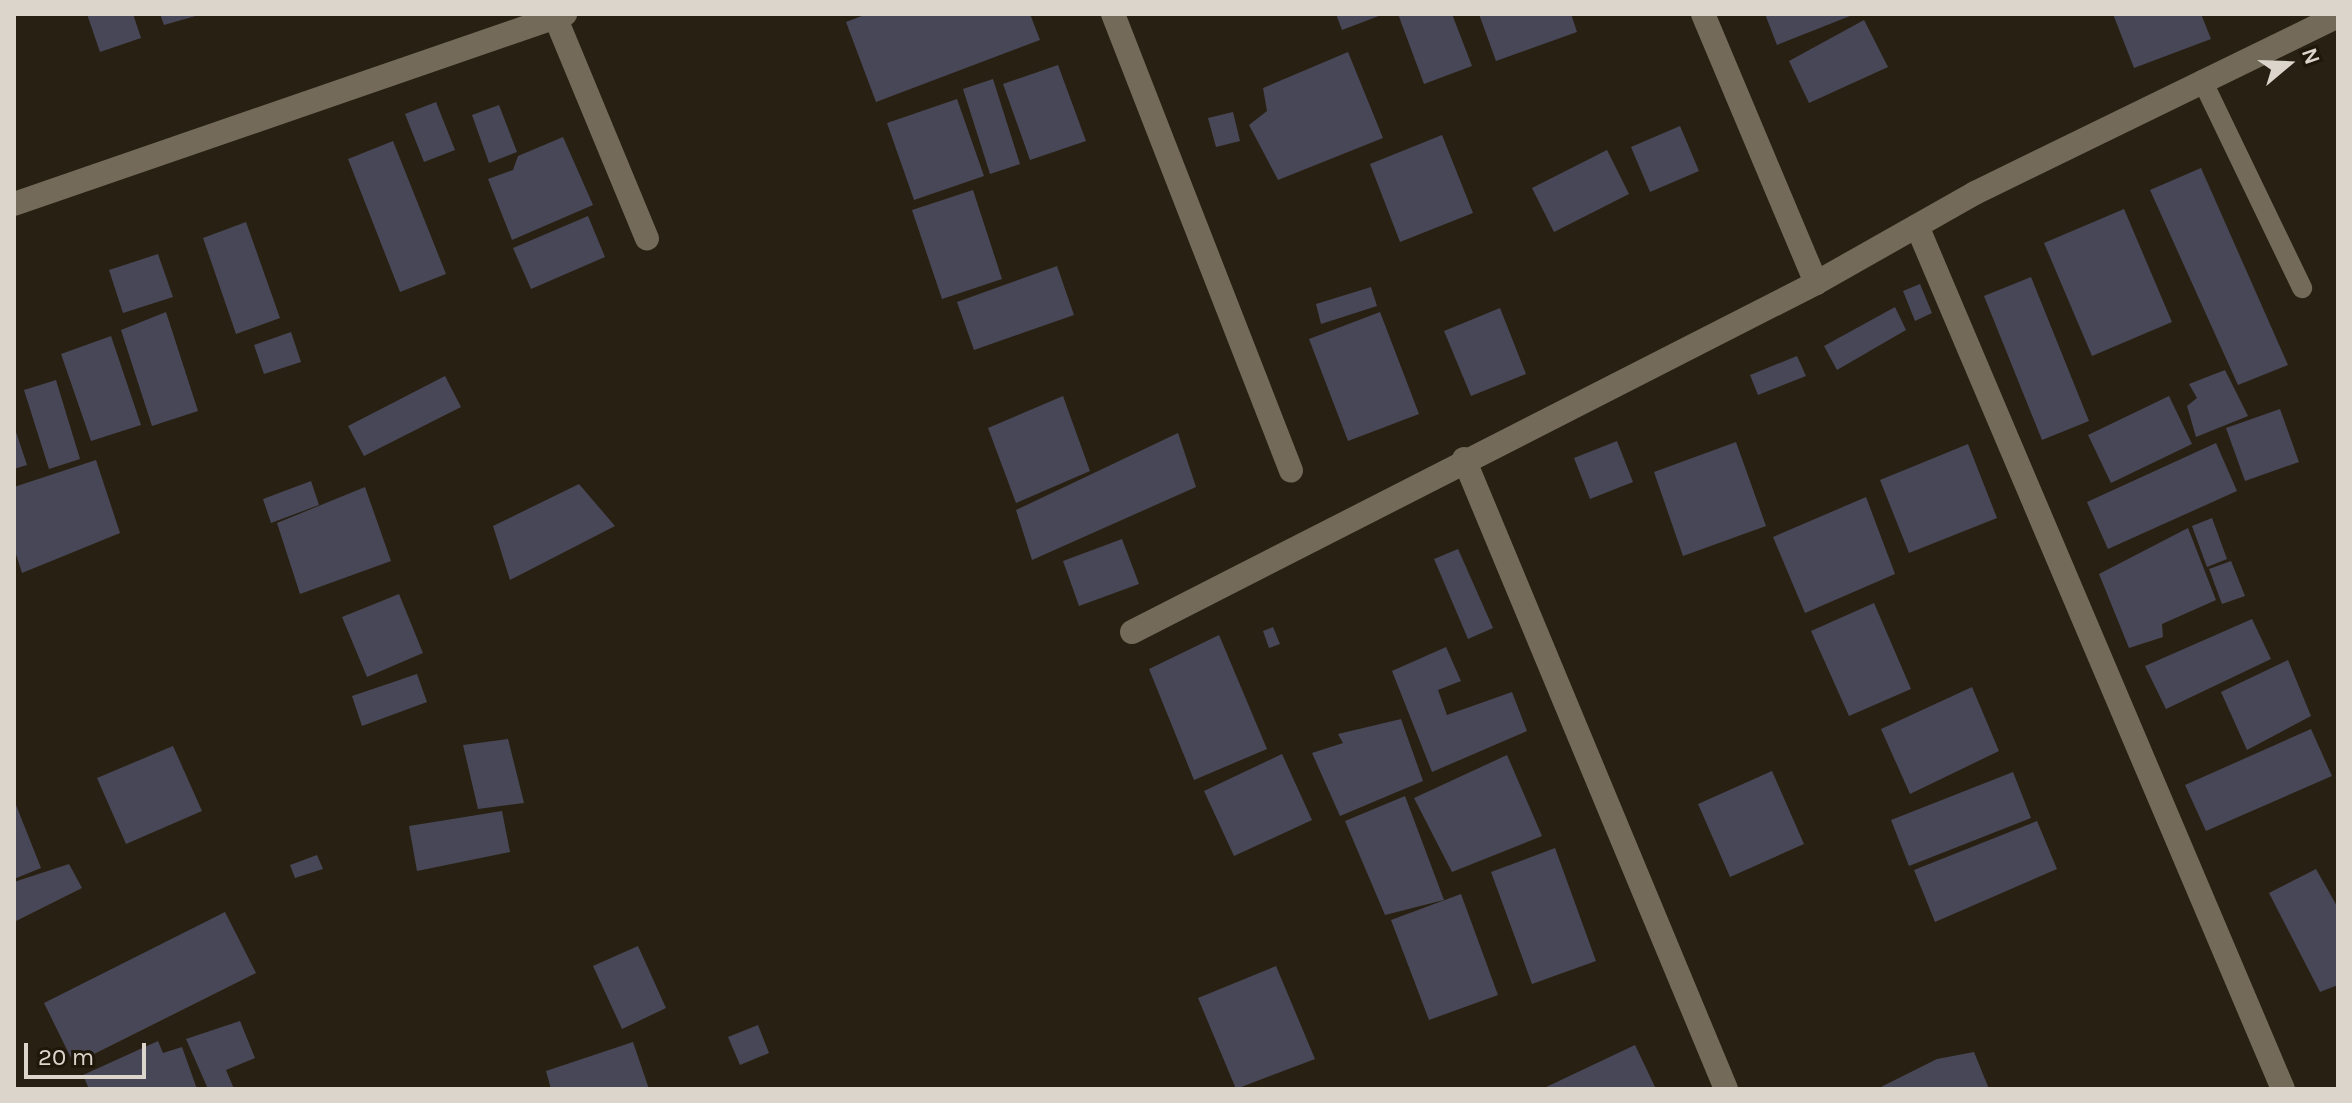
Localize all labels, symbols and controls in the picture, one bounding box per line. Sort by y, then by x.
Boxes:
north arrow [2248,24,2328,104]
text: N [2296,44,2326,68]
scale bar [28,1027,150,1077]
text: 20 m [38,1043,94,1071]

